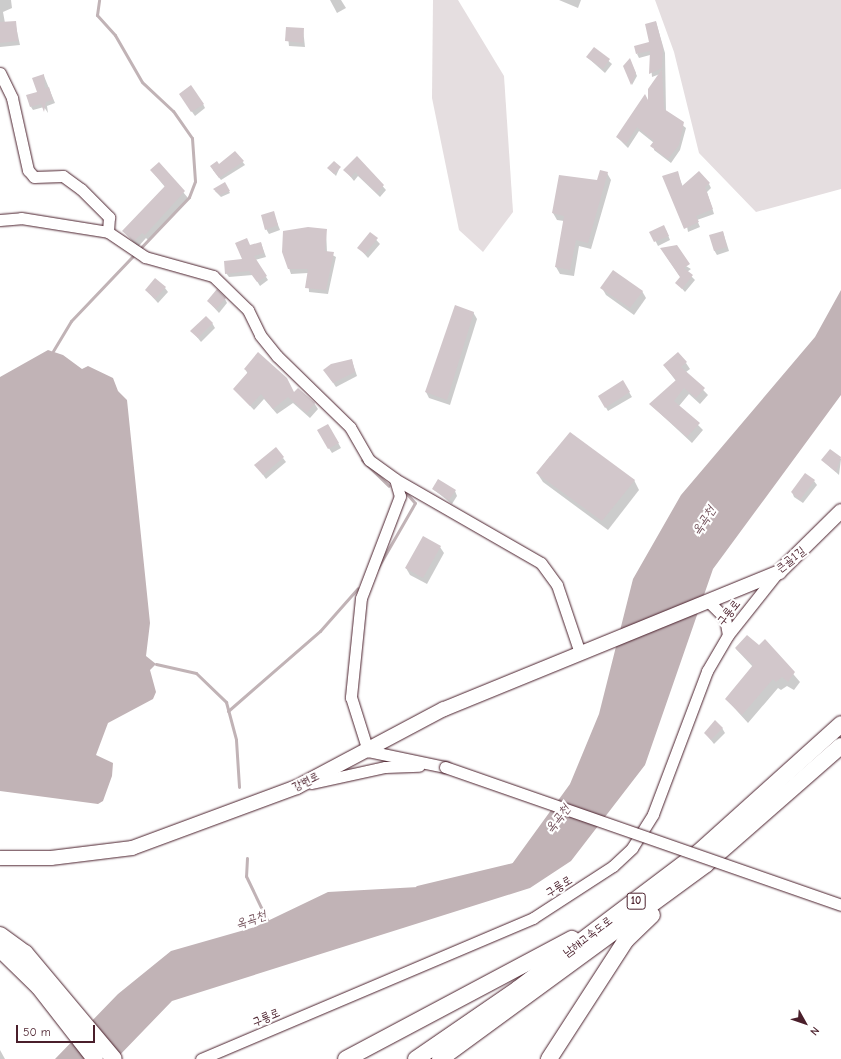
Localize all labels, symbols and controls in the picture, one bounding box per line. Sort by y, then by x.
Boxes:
water label: 옥곡천 [689,504,719,538]
street label: 큰골1길 [773,544,809,576]
street label: 구룡로 [714,597,744,629]
street label: 강변로 [290,769,322,795]
water label: 옥곡천 [542,802,574,836]
street label: 구룡로 [543,873,575,901]
road number: 10 [626,892,646,910]
water label: 옥곡천 [234,908,268,932]
street label: 남해고속도로 [561,914,615,960]
north arrow [785,1003,825,1043]
street label: 구룡로 [250,1006,282,1030]
scale bar [18,1017,97,1043]
text: N [807,1024,822,1038]
text: 50 m [23,1025,51,1039]

